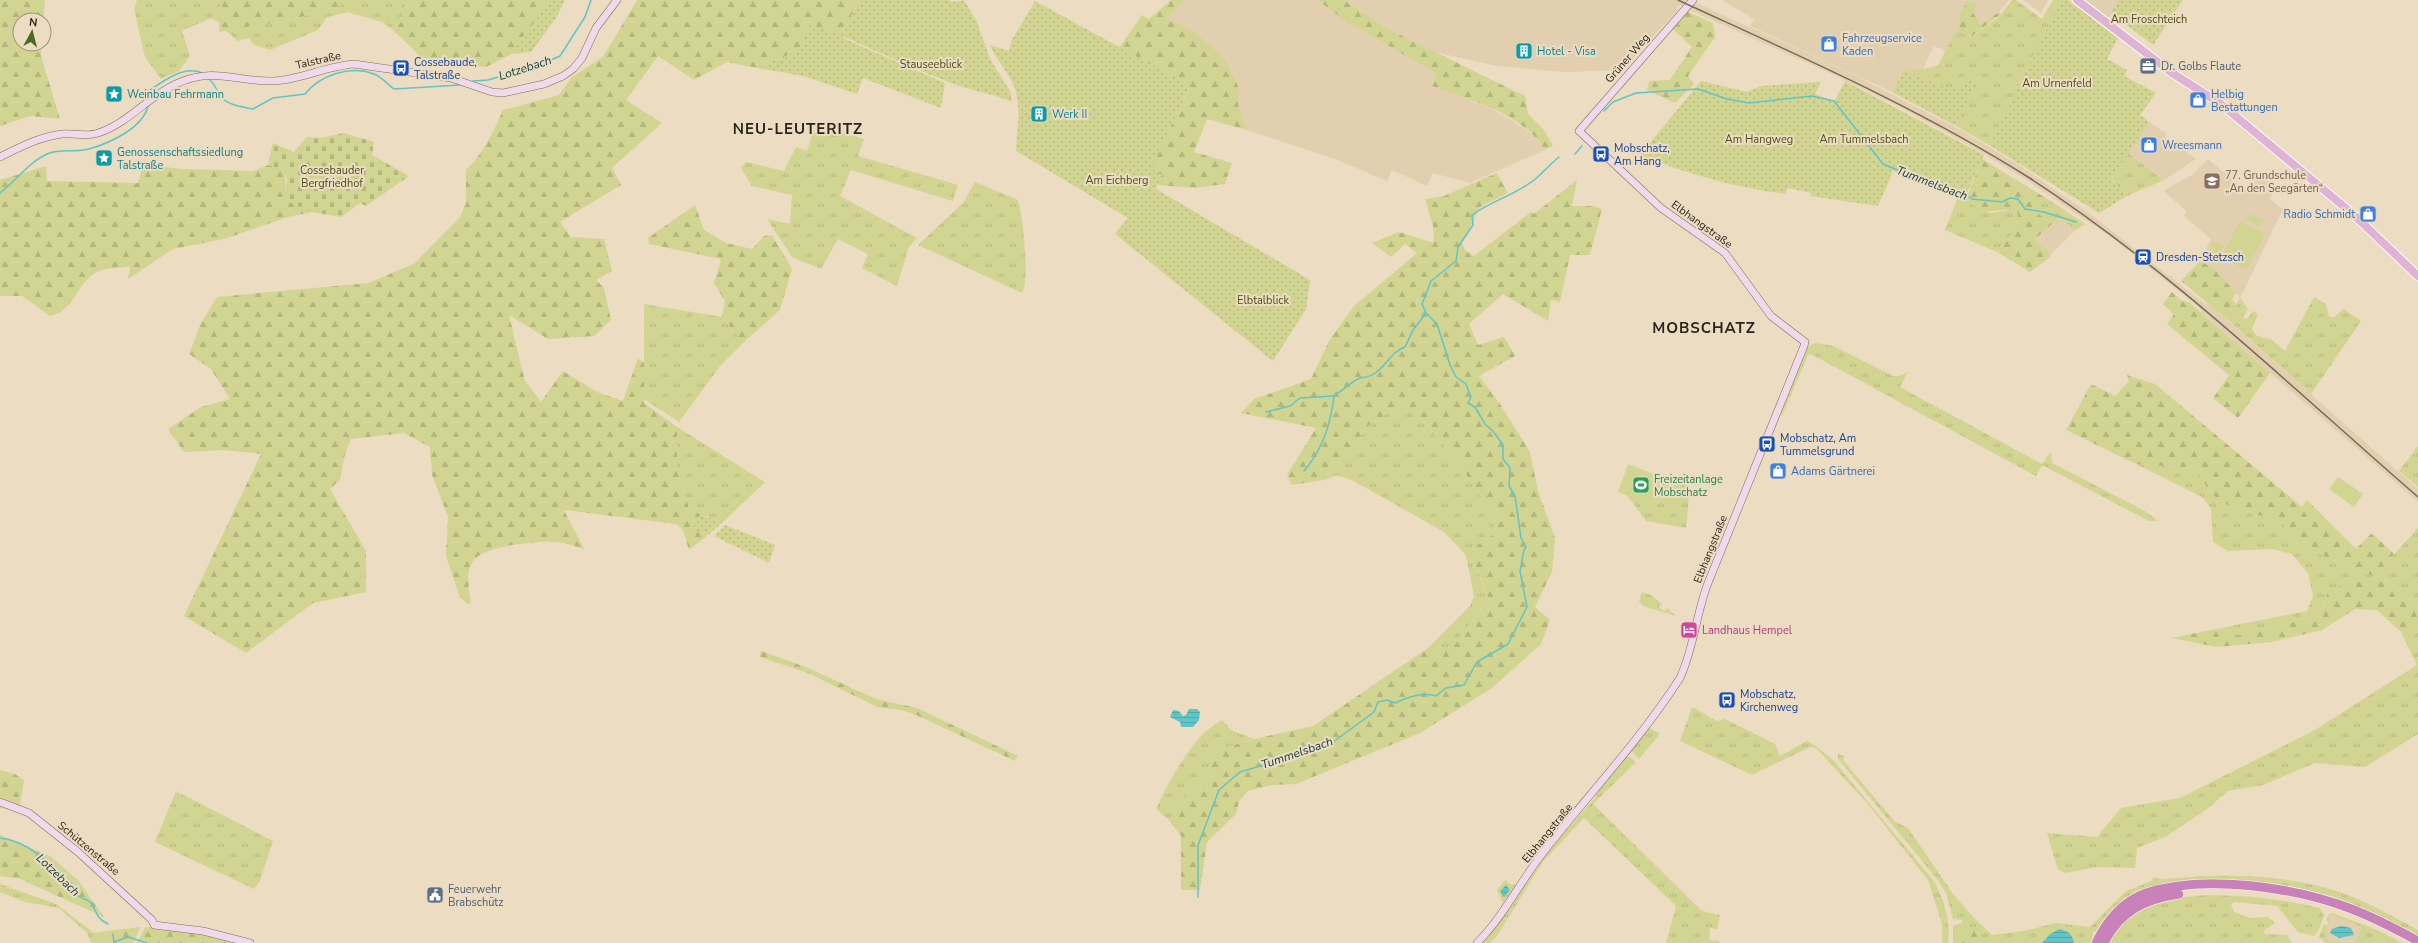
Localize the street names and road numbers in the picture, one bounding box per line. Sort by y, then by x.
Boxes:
street label: Grüner Weg [1602,30,1653,86]
street label: Talstraße [294,48,342,73]
street label: Elbhangstraße [1668,197,1735,252]
street label: Elbhangstraße [1690,513,1731,586]
street label: Elbhangstraße [1519,800,1576,866]
street label: Schützenstraße [55,818,123,879]

